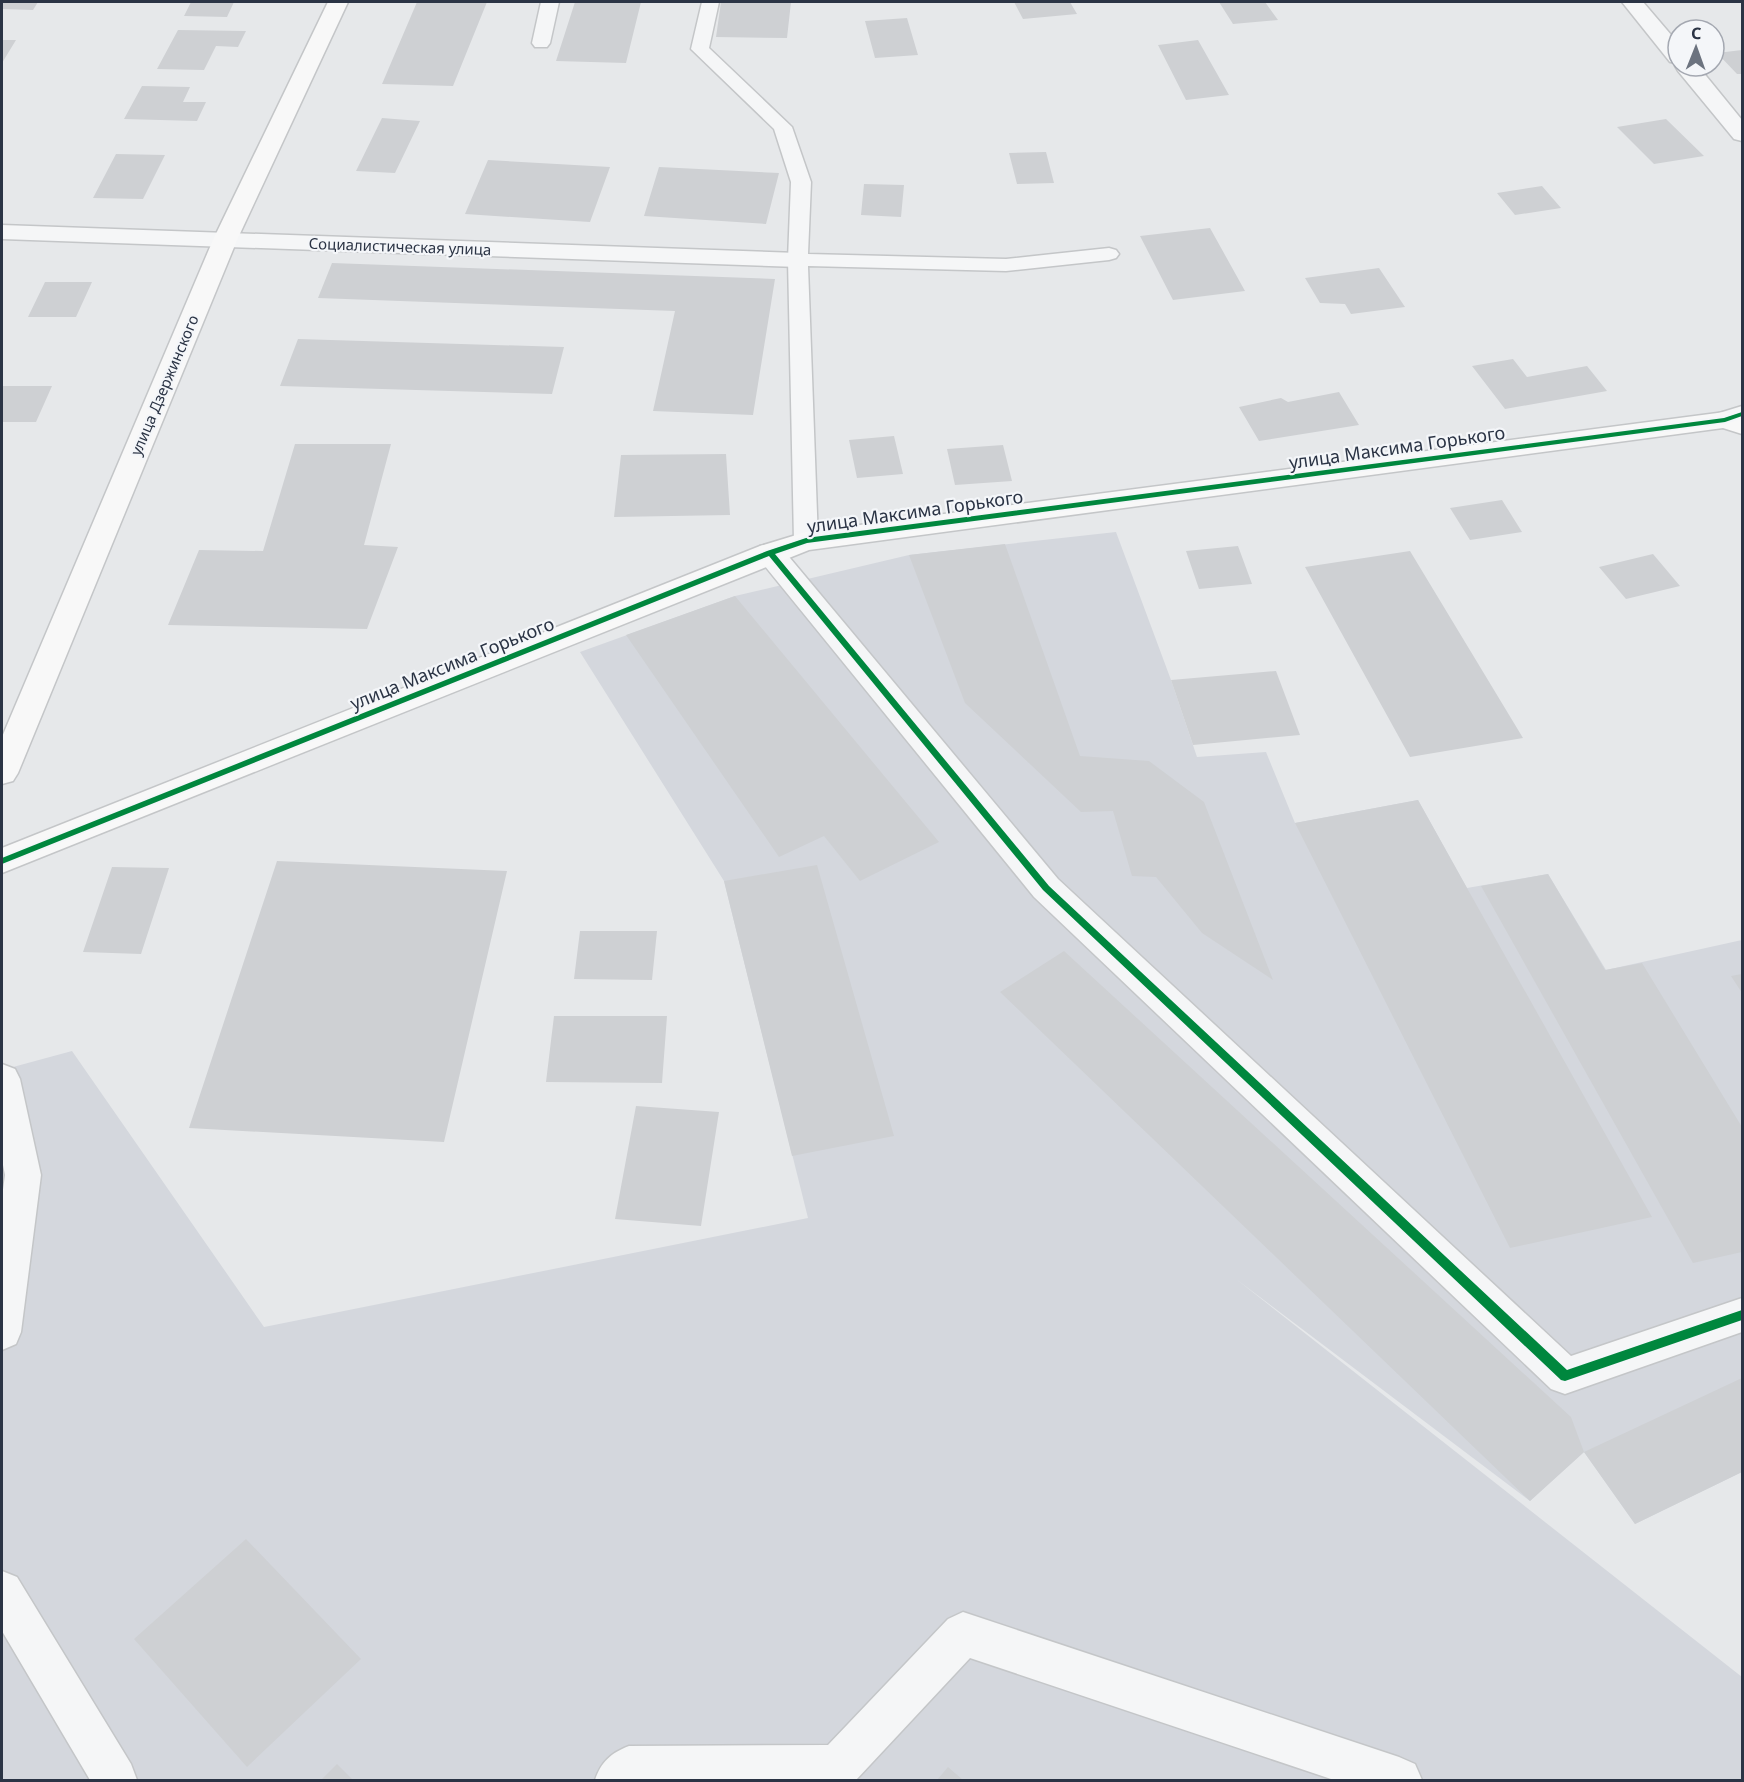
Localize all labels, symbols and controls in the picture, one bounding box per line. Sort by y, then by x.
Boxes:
north arrow [1666,18,1726,78]
text: С [1691,22,1702,44]
street label: Социалистическая улица [308,233,492,259]
street label: улица Дзержинского [125,312,203,458]
street label: улица Максима Горького [1287,420,1507,474]
street label: улица Максима Горького [805,484,1025,538]
street label: улица Максима Горького [346,611,558,715]

